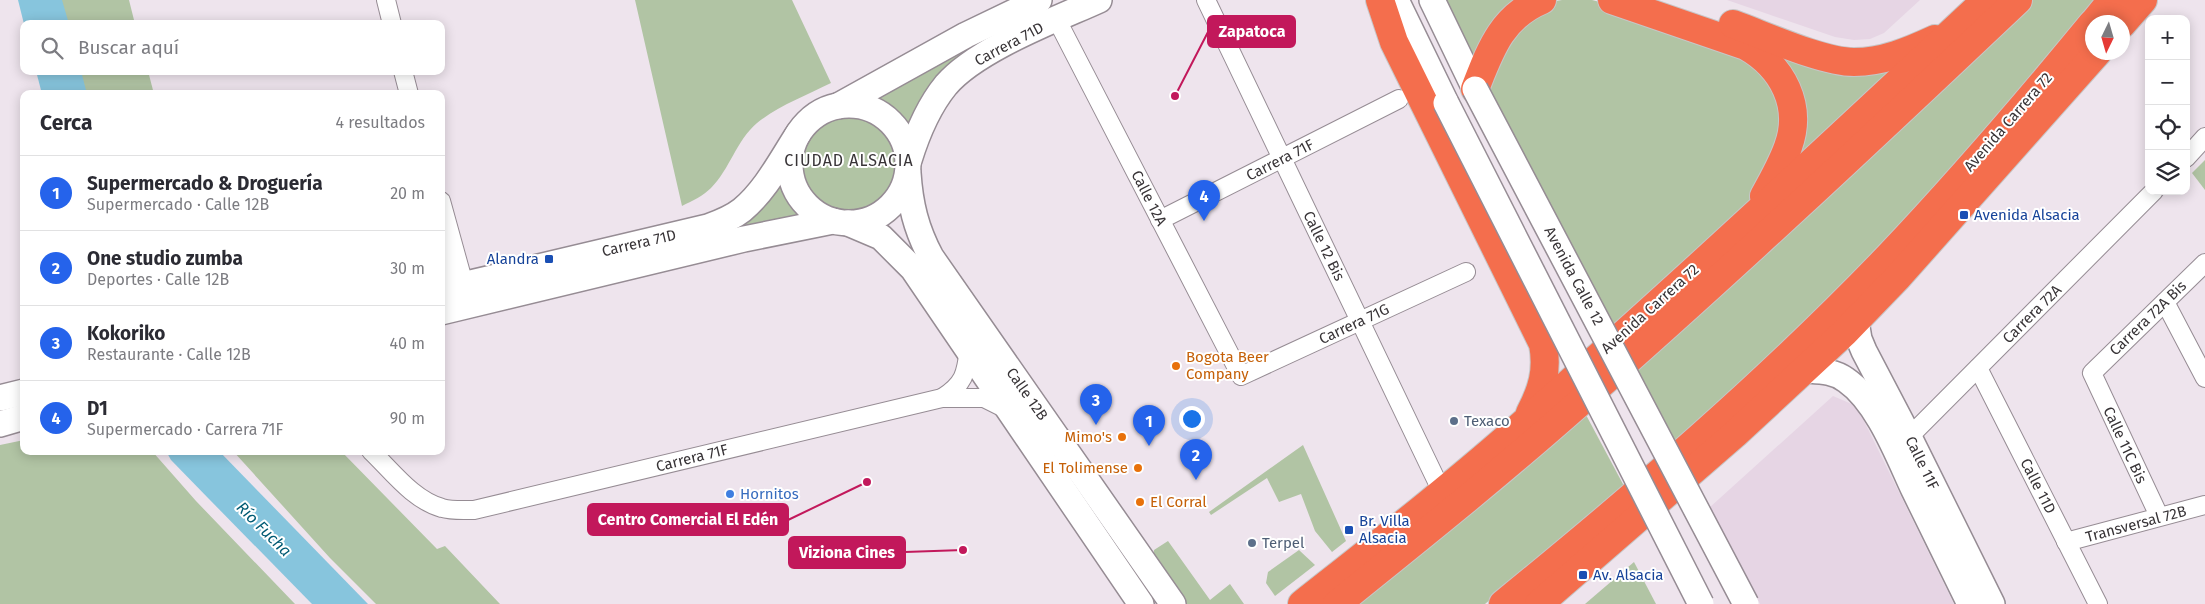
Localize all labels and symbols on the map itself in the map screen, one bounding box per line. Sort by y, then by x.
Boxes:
north arrow [2085,15,2130,60]
callout: Zapatoca [1208,16,1295,47]
street label: Carrera 71D [971,18,1047,70]
text: Zapatoca [1219,22,1286,41]
street label: Avenida Carrera 72 [1960,69,2056,175]
street label: Carrera 71F [1243,135,1317,185]
district label: CIUDAD ALSACIA [784,151,914,170]
street label: Calle 12A [1127,167,1171,229]
pin: 4 [1188,180,1220,221]
place label: Avenida Alsacia [1974,206,2080,224]
street label: Calle 12 Bis [1299,208,1349,284]
marker: Avenida Alsacia [1958,209,1970,221]
street label: Avenida Calle 12 [1540,224,1608,328]
street label: Carrera 71D [600,226,678,260]
place label: Alandra [487,250,539,268]
marker: Alandra [543,253,555,265]
street label: Avenida Carrera 72 [1597,260,1703,358]
street label: Carrera 72A Bis [2106,277,2190,359]
street label: Carrera 72A [1999,281,2065,347]
street label: Carrera 71G [1316,300,1392,348]
place label: Bogota Beer Company [1186,348,1269,383]
marker: Bogota Beer Company [1170,360,1182,372]
street label: Calle 12B [1002,364,1052,424]
pin: 3 [1080,384,1112,425]
street label: Calle 11C Bis [2099,404,2151,486]
pin: 1 [1133,405,1165,446]
your location [1179,406,1205,432]
place label: Texaco [1464,412,1510,430]
marker: Texaco [1448,415,1460,427]
place label: Mimo's [1064,428,1112,446]
marker: Mimo's [1116,431,1128,443]
street label: Calle 11F [1901,433,1943,493]
pin: 2 [1180,439,1212,480]
street label: Carrera 71F [654,440,730,476]
street label: Calle 11D [2016,455,2060,517]
place label: El Tolimense [1042,459,1128,477]
marker: El Tolimense [1132,462,1144,474]
place label: Hornitos [740,485,799,503]
marker: Hornitos [724,488,736,500]
place label: El Corral [1150,493,1207,511]
marker: El Corral [1134,496,1146,508]
water label: Río Fucha [233,498,295,560]
street label: Transversal 72B [2084,502,2188,546]
callout: Centro Comercial El Edén [588,504,788,535]
text: Centro Comercial El Edén [598,510,778,529]
place label: Br. Villa Alsacia [1359,512,1410,547]
marker: Br. Villa Alsacia [1343,524,1355,536]
place label: Terpel [1262,534,1305,552]
callout: Viziona Cines [789,537,905,568]
marker: Terpel [1246,537,1258,549]
text: Viziona Cines [798,543,895,562]
place label: Av. Alsacia [1593,566,1664,584]
marker: Av. Alsacia [1577,569,1589,581]

